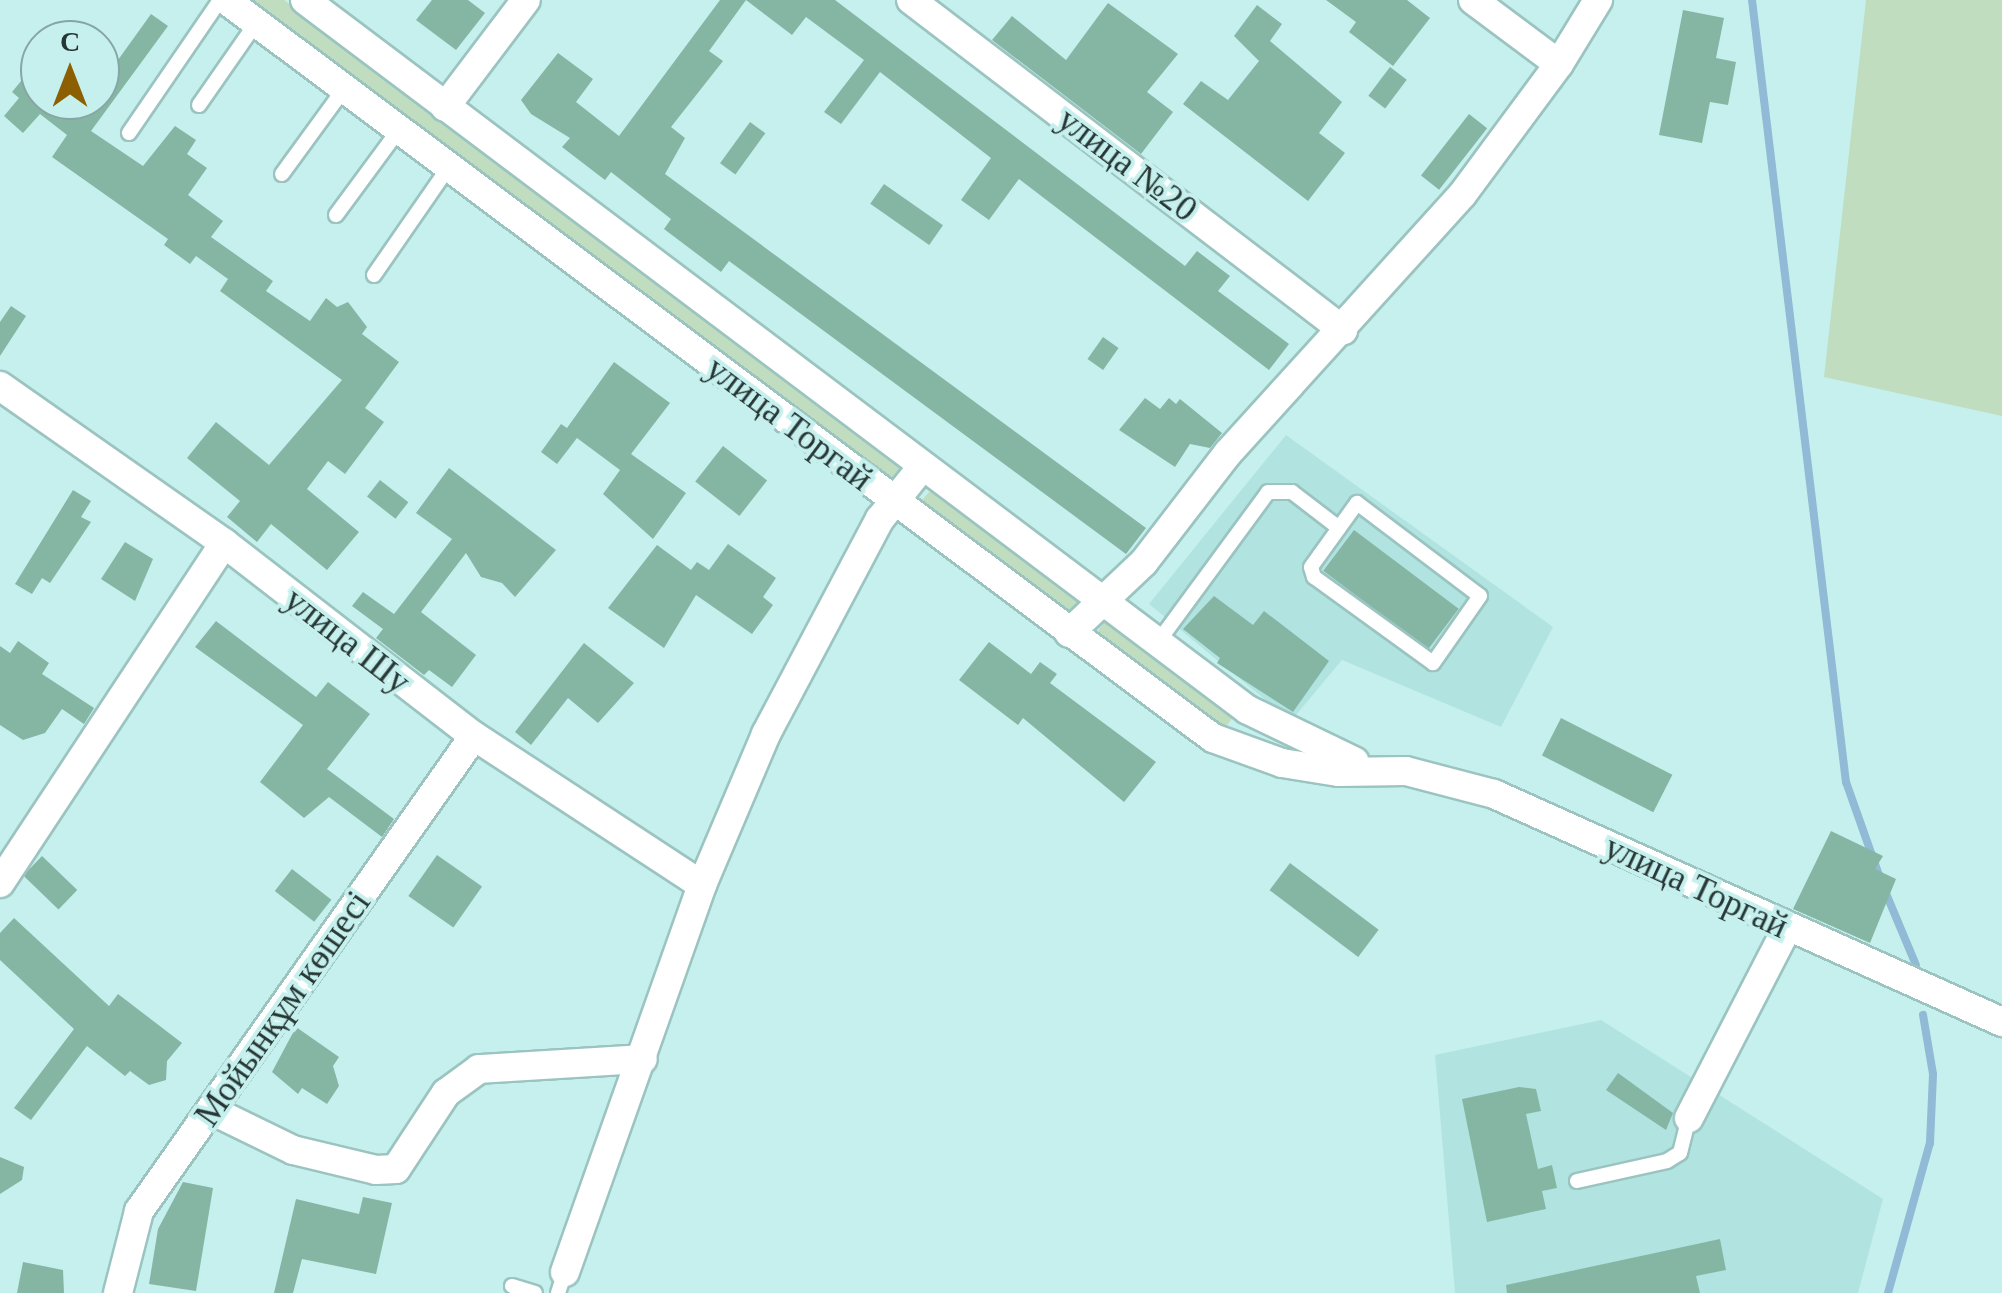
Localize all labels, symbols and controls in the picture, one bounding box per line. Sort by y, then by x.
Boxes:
north arrow [20,20,120,120]
text: С [60,26,80,57]
street label: улица №20 [1049,99,1205,231]
street label: улица Торгай [697,348,881,500]
street label: улица Шу [276,579,418,703]
street label: улица Торгай [1598,826,1794,948]
street label: Мойынқұм көшесі [186,883,380,1135]

